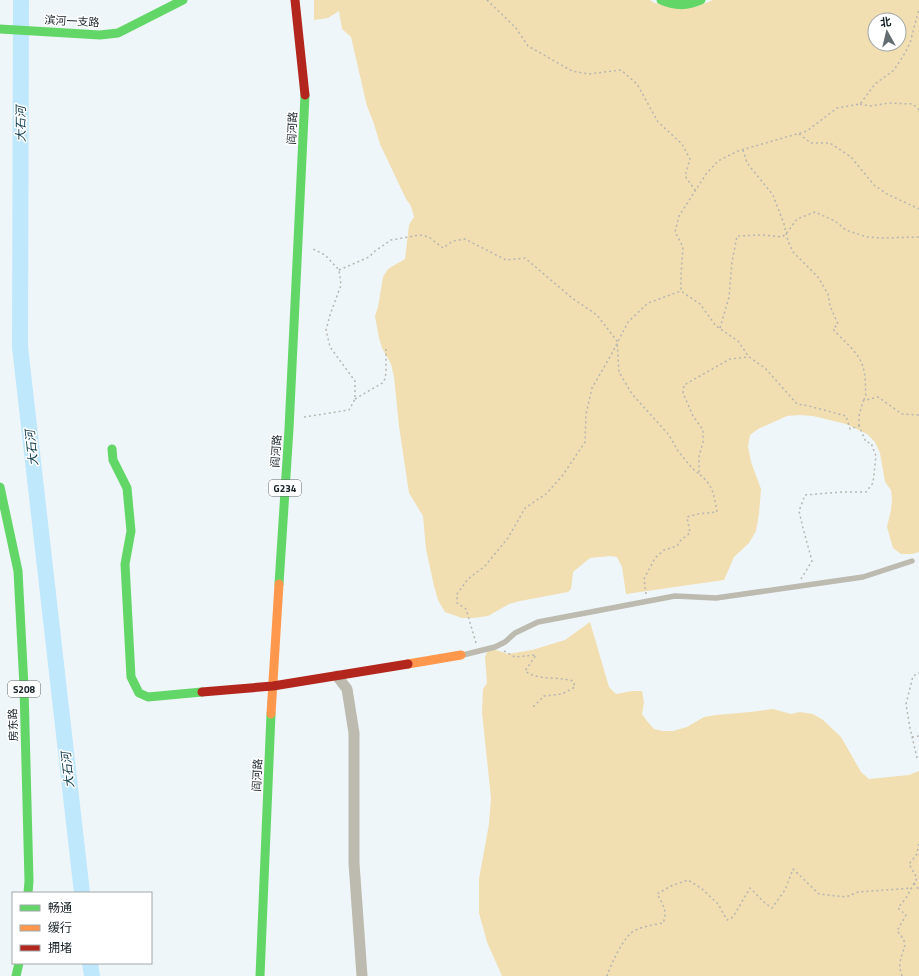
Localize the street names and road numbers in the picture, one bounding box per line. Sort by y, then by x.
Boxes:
street label: 滨河一支路 [44,12,100,30]
street label: 阎河路 [283,111,301,145]
street label: 阎河路 [267,434,285,468]
road number: G234 [269,480,301,496]
road number: S208 [8,681,40,697]
street label: 房东路 [4,708,22,742]
street label: 阎河路 [248,758,266,792]

